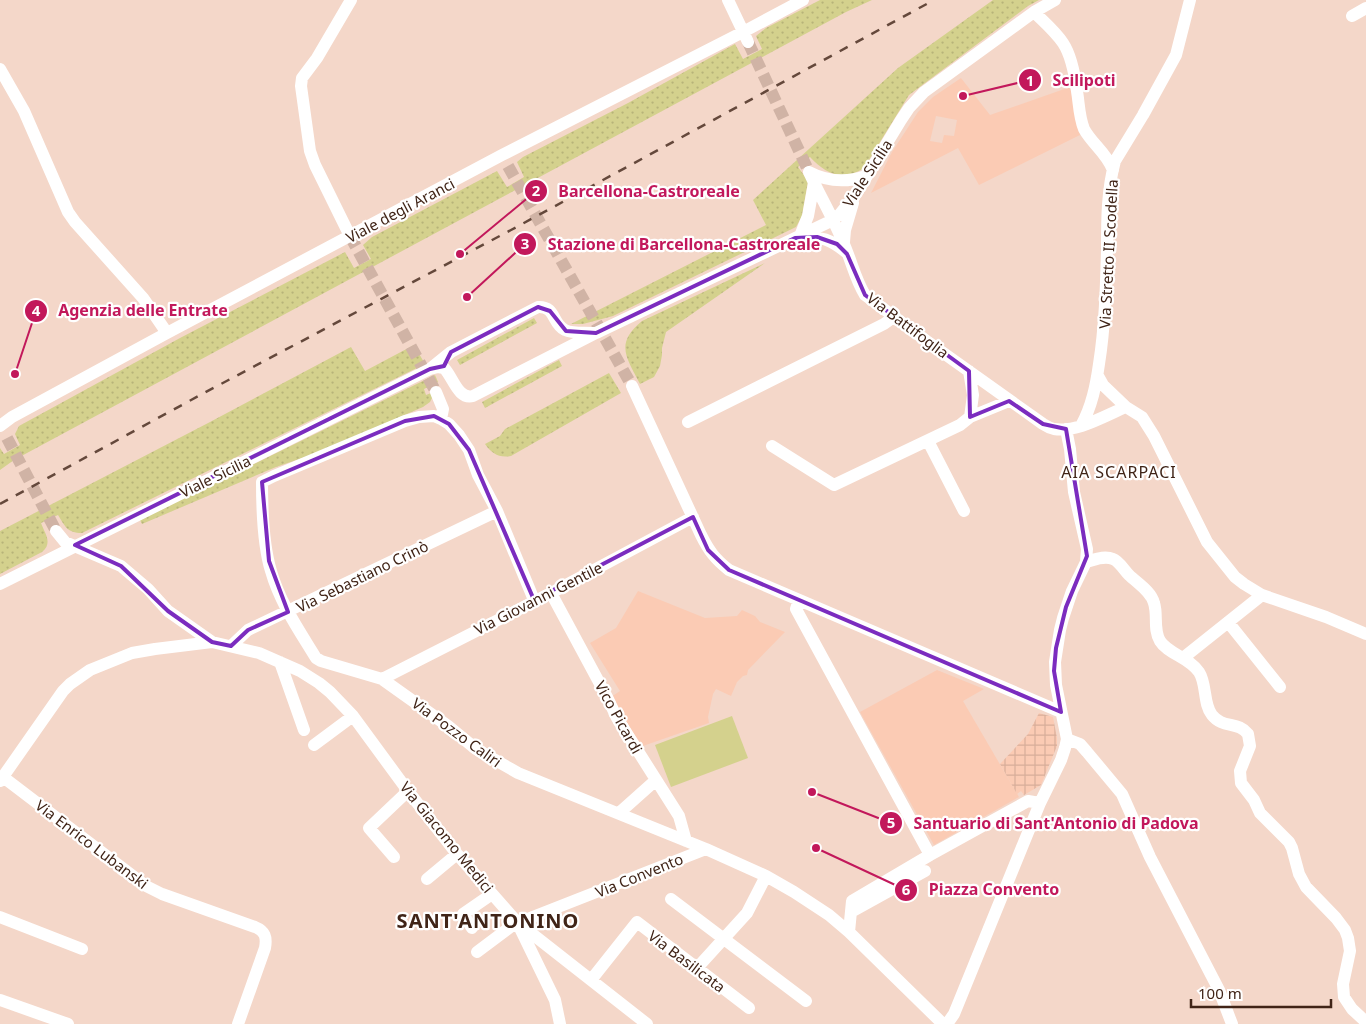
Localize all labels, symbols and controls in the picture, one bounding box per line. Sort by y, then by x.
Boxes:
callout: Scilipoti [1018,65,1126,96]
text: Scilipoti [1052,69,1116,91]
text: 1 [1026,70,1034,90]
street label: Viale Sicilia [838,135,896,211]
street label: Viale degli Aranci [342,173,458,247]
callout: Barcellona-Castroreale [523,176,749,207]
street label: Via Stretto II Scodella [1094,179,1122,329]
text: 2 [532,180,541,200]
text: Barcellona-Castroreale [558,180,740,202]
callout: Stazione di Barcellona-Castroreale [513,229,830,260]
text: 3 [521,233,529,253]
text: Stazione di Barcellona-Castroreale [548,233,820,255]
street label: Via Battifoglia [863,288,953,362]
callout: Agenzia delle Entrate [23,295,238,326]
text: Agenzia delle Entrate [58,299,228,321]
text: 4 [32,300,41,320]
street label: Viale Sicilia [176,450,254,502]
district label: AIA SCARPACI [1061,461,1177,483]
street label: Via Sebastiano Crinò [293,535,431,617]
street label: Via Giovanni Gentile [470,557,606,639]
street label: Vico Picardi [591,677,647,757]
street label: Via Pozzo Caliri [408,693,506,771]
street label: Via Giacomo Medici [396,777,498,897]
street label: Via Enrico Lubanski [32,795,152,893]
callout: Santuario di Sant'Antonio di Padova [878,808,1208,839]
text: 5 [887,812,895,832]
text: Santuario di Sant'Antonio di Padova [914,812,1198,834]
street label: Via Convento [592,848,686,902]
callout: Piazza Convento [894,874,1069,905]
text: Piazza Convento [929,878,1059,900]
text: 6 [902,879,911,899]
district label: SANT'ANTONINO [397,907,579,934]
street label: Via Basilicata [644,925,730,997]
scale bar [1191,976,1331,1008]
text: 100 m [1198,983,1242,1003]

